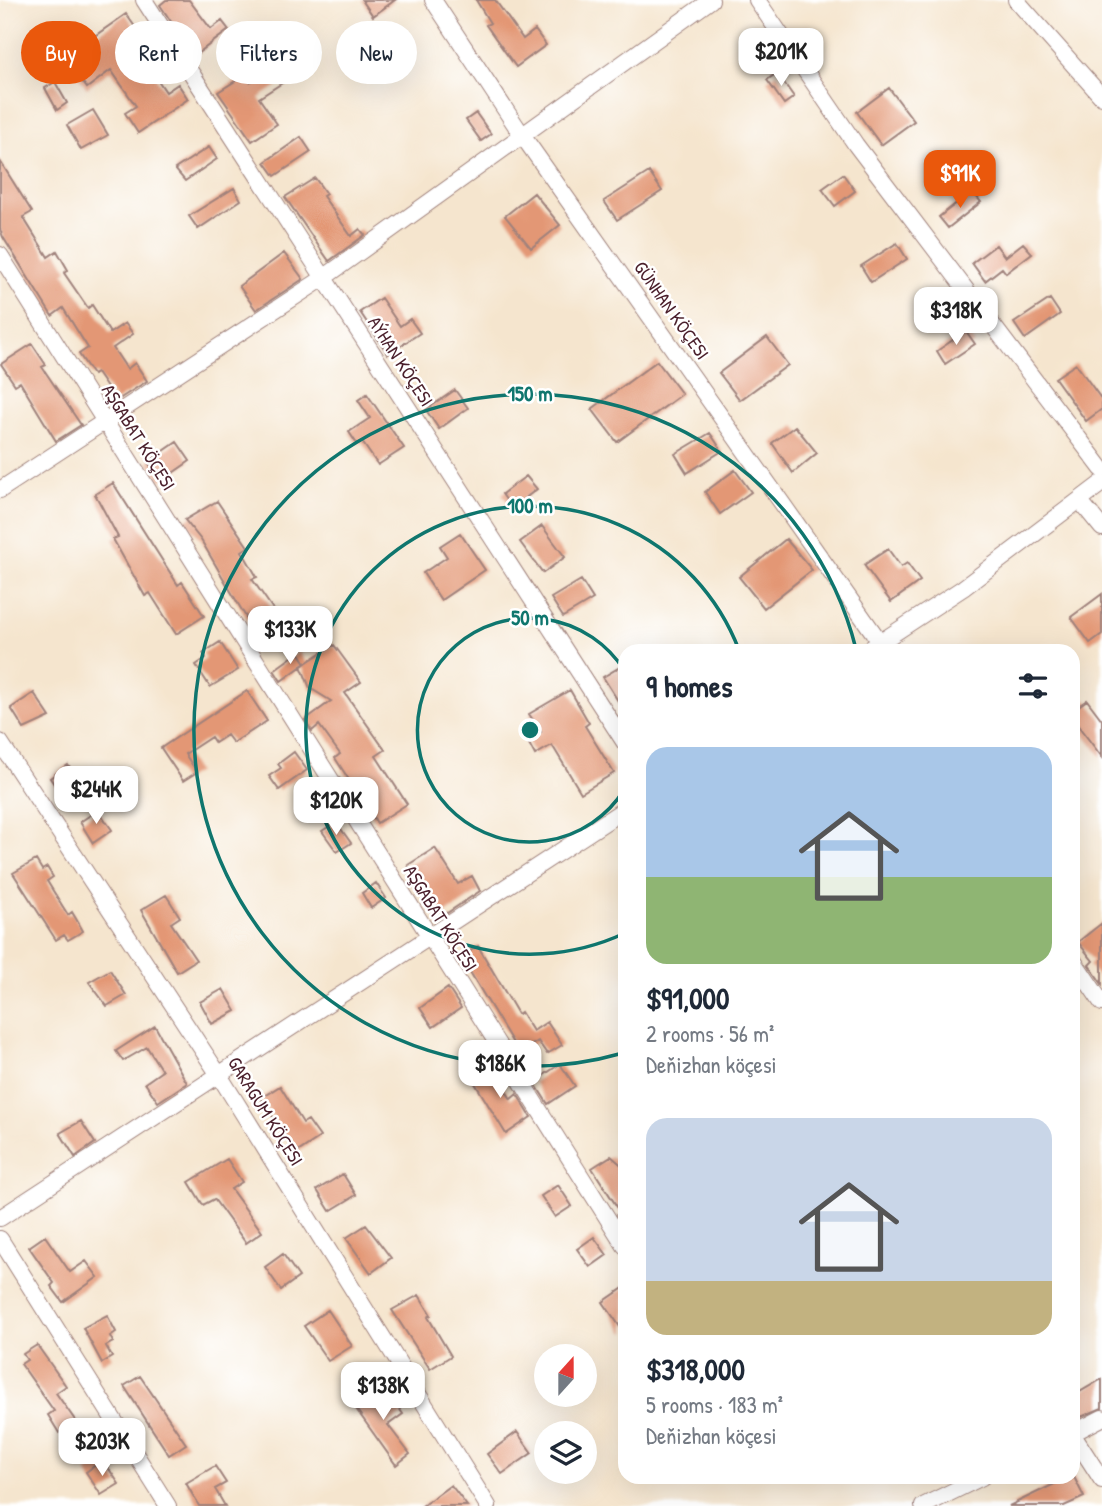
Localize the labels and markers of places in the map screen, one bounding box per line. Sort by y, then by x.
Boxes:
pin: $201K [732,28,830,88]
pin: $91K [919,150,1001,210]
pin: $318K [907,288,1005,347]
pin: $133K [241,606,339,666]
centre of rings [518,718,542,742]
pin: $244K [47,766,145,826]
pin: $120K [287,778,385,837]
pin: $186K [451,1040,549,1100]
pin: $138K [334,1362,432,1422]
pin: $203K [53,1418,151,1478]

